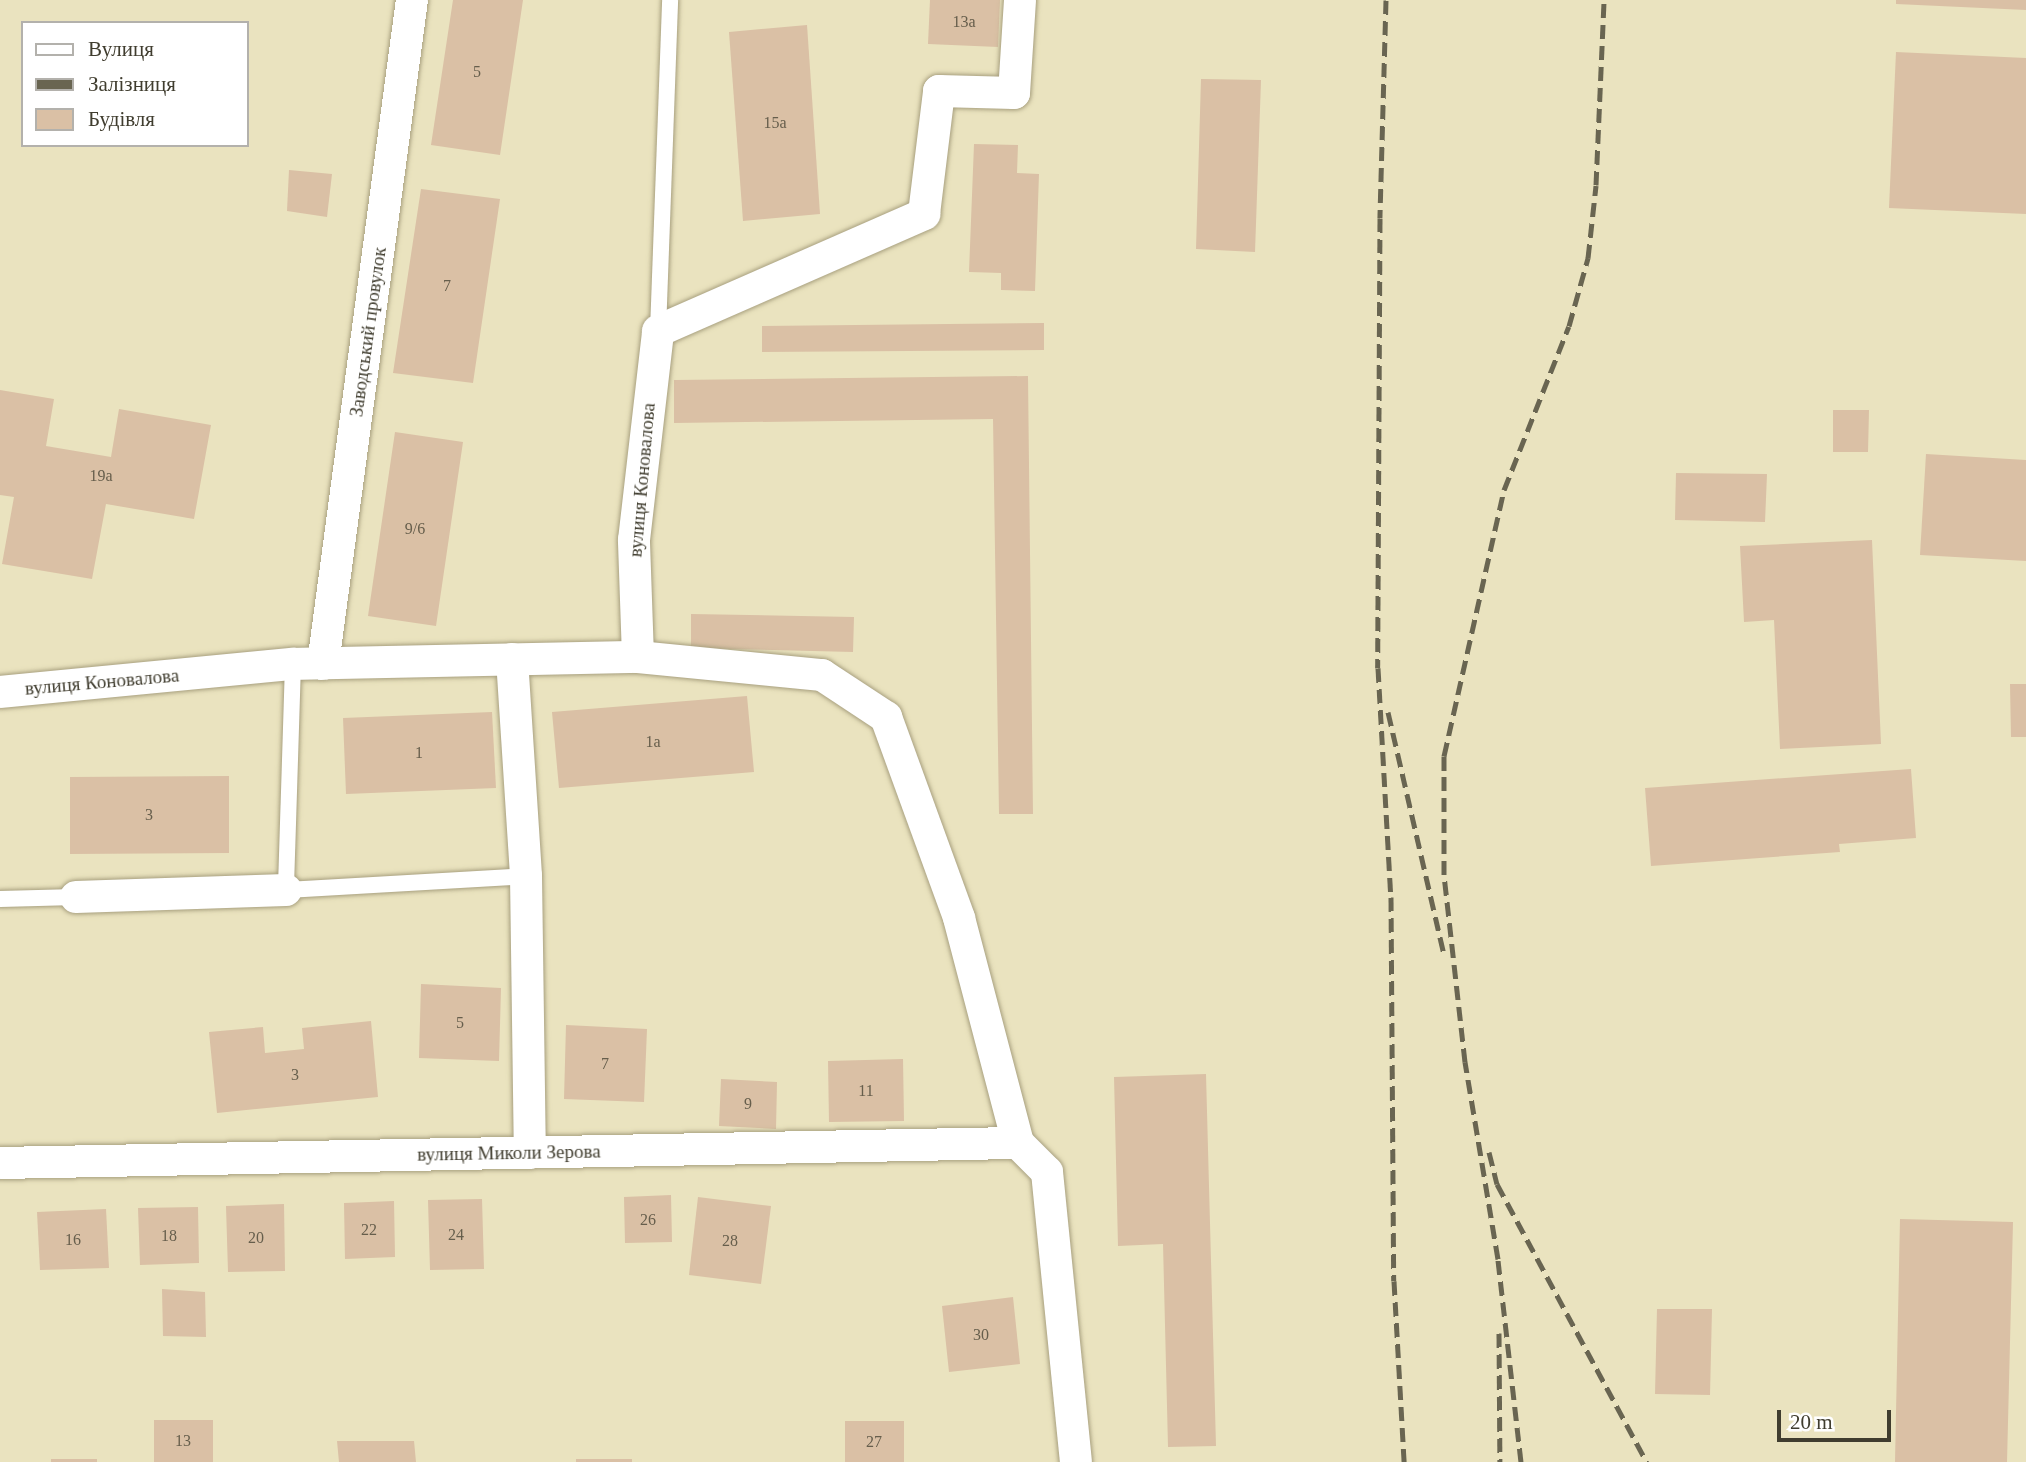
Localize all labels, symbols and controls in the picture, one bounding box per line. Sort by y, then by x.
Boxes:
house number: 13а [952,12,976,32]
legend [21,21,248,147]
text: Вулиця [88,37,154,61]
house number: 5 [473,62,481,82]
text: Залізниця [88,72,176,96]
text: Будівля [88,107,155,131]
house number: 15а [763,113,787,133]
street label: Заводський провулок [345,246,391,418]
house number: 7 [443,276,451,296]
street label: вулиця Коновалова [624,402,660,558]
house number: 19а [89,466,113,486]
house number: 9/6 [405,519,425,539]
street label: вулиця Коновалова [24,664,180,700]
house number: 1а [645,732,661,752]
house number: 1 [415,743,423,763]
house number: 3 [145,805,153,825]
house number: 5 [456,1013,464,1033]
house number: 7 [601,1054,609,1074]
house number: 3 [291,1065,299,1085]
house number: 11 [858,1081,874,1101]
house number: 9 [744,1094,752,1114]
street label: вулиця Миколи Зерова [417,1140,601,1166]
house number: 26 [640,1210,656,1230]
house number: 22 [361,1220,377,1240]
house number: 24 [448,1225,464,1245]
house number: 18 [161,1226,177,1246]
house number: 20 [248,1228,264,1248]
house number: 16 [65,1230,81,1250]
house number: 28 [722,1231,738,1251]
house number: 30 [973,1325,989,1345]
scale bar [1781,1396,1895,1440]
text: 20 m [1790,1410,1833,1434]
house number: 13 [175,1431,191,1451]
house number: 27 [866,1432,882,1452]

